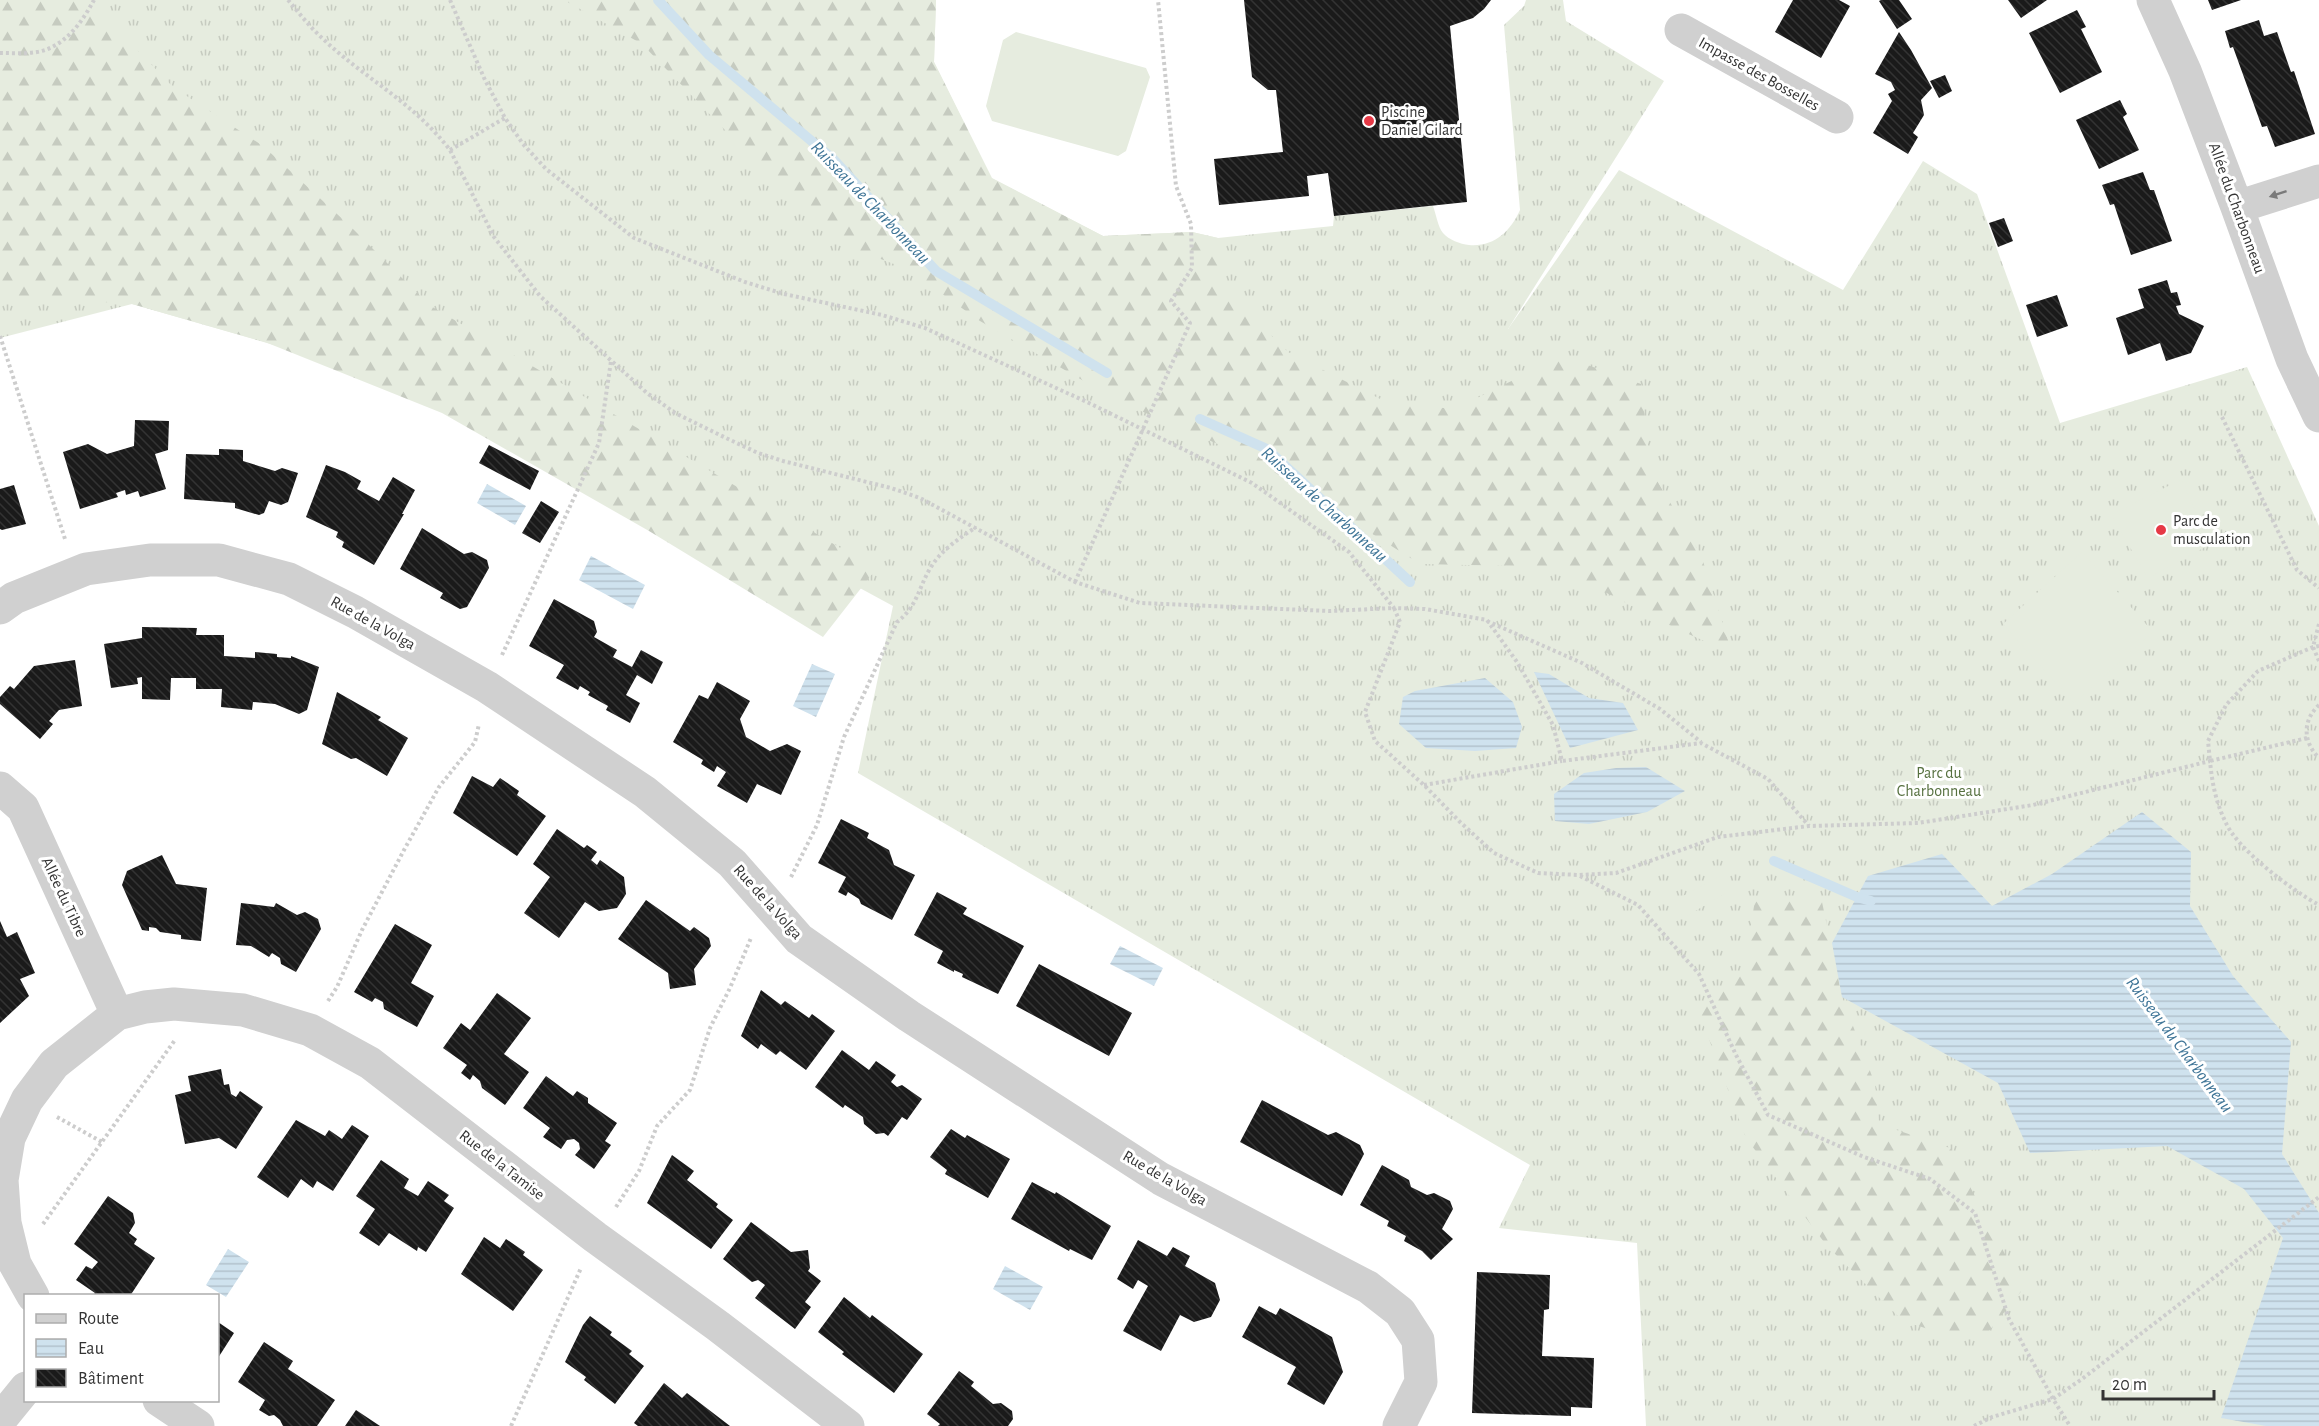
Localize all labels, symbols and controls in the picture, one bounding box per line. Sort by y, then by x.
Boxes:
street label: Impasse des Bosselles [1696,34,1822,114]
place label: Piscine Daniel Gilard [1381,104,1463,138]
marker: Piscine Daniel Gilard [1362,114,1376,128]
water label: Ruisseau de Charbonneau [807,138,933,268]
street label: Allée du Charbonneau [2206,140,2268,276]
one-way arrow [2269,190,2287,199]
water label: Ruisseau de Charbonneau [1257,444,1391,566]
place label: Parc de musculation [2173,513,2250,547]
marker: Parc de musculation [2154,523,2168,537]
street label: Rue de la Volga [328,593,418,653]
park label: Parc du Charbonneau [1897,765,1981,799]
street label: Allée du Tibre [39,855,89,939]
street label: Rue de la Volga [731,862,805,942]
water label: Ruisseau du Charbonneau [2122,974,2236,1116]
street label: Rue de la Tamise [456,1127,548,1203]
street label: Rue de la Volga [1120,1148,1210,1208]
legend [24,1294,219,1402]
text: Route [78,1310,119,1328]
text: Eau [78,1340,104,1358]
scale bar [2103,1363,2214,1401]
text: Bâtiment [78,1370,144,1388]
text: 20 m [2112,1376,2147,1394]

